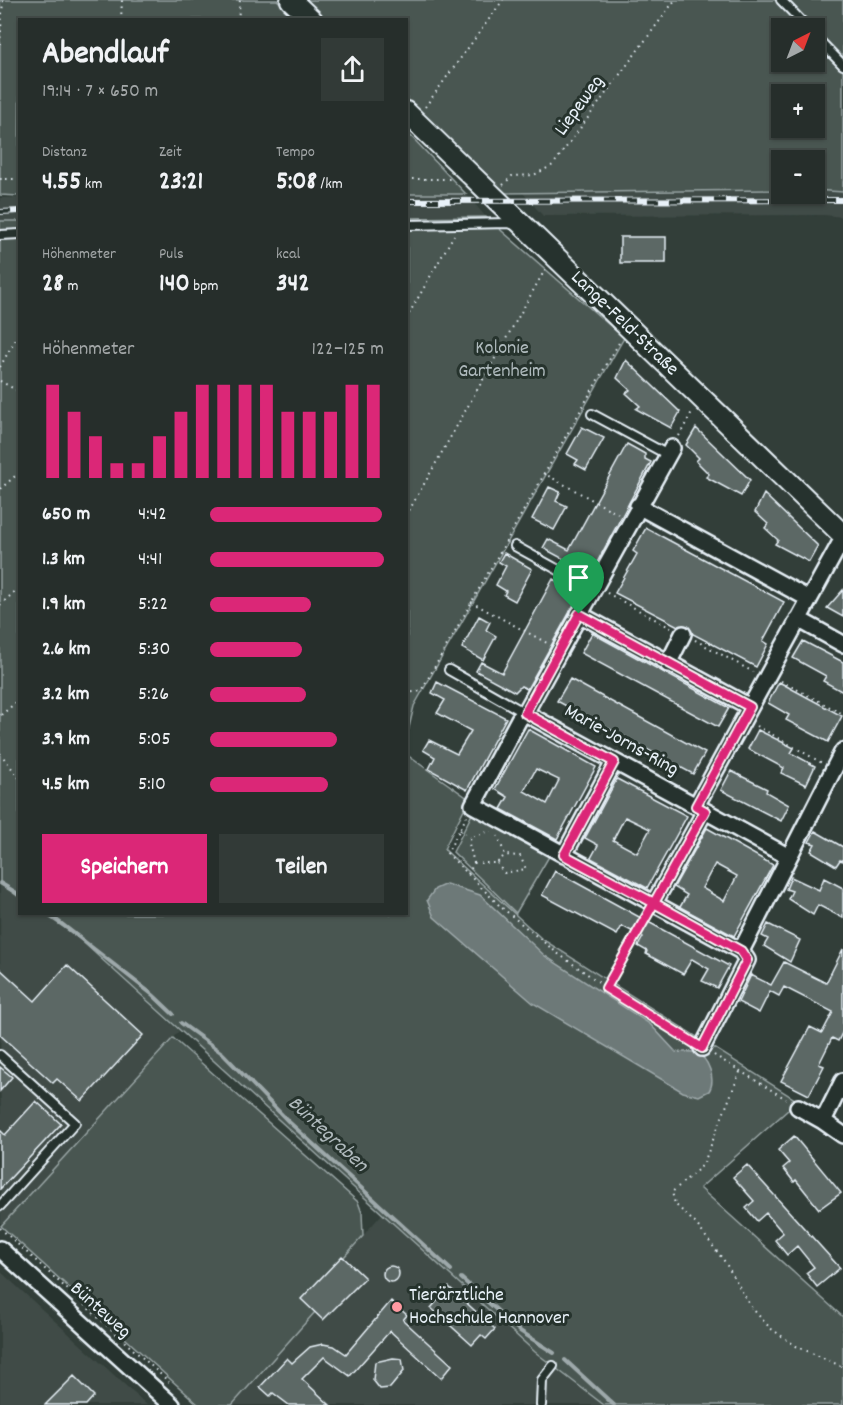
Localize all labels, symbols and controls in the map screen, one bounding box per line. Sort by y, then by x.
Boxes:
north arrow [771,18,825,72]
map controls [771,18,825,204]
text: Abendlauf [42,32,169,79]
button: share [321,38,384,101]
street label: Liepeweg [548,70,612,142]
text: 19:14 · 7 × 650 m [42,78,158,106]
button: + [771,84,825,138]
text: Distanz [42,141,87,164]
text: Zeit [159,141,182,164]
text: Tempo [276,141,315,164]
button: − [771,150,825,204]
text: 4.55 [42,164,81,201]
text: 23:21 [159,164,203,201]
text: 5:08 [276,164,317,201]
text: km [81,173,102,196]
text: /km [317,173,343,196]
text: Höhenmeter [42,243,116,266]
text: Puls [159,243,184,266]
text: kcal [276,243,300,266]
street label: Lange-Feld-Straße [563,265,685,383]
text: 28 [42,266,64,303]
text: 140 [159,266,190,303]
text: 342 [276,266,310,303]
text: m [64,275,78,298]
text: bpm [190,275,219,298]
park label: Kolonie Gartenheim [458,335,546,386]
text: Höhenmeter [42,336,134,364]
text: 122–125 m [312,336,384,364]
text: 650 m [42,501,90,529]
text: 4:42 [138,501,167,529]
text: 1.3 km [42,546,85,574]
text: 4:41 [138,546,162,574]
pin [553,552,604,614]
icon: arrive [562,561,595,594]
text: 1.9 km [42,591,85,619]
text: 5:22 [138,591,168,619]
text: 2.6 km [42,636,90,664]
text: 5:30 [138,636,170,664]
text: 3.2 km [42,681,89,709]
text: 5:26 [138,681,169,709]
street label: Marie-Jorns-Ring [559,698,683,784]
text: 3.9 km [42,726,90,754]
text: 5:05 [138,726,171,754]
text: 4.5 km [42,771,89,799]
text: 5:10 [138,771,166,799]
button: Speichern [42,834,207,903]
button: Teilen [219,834,384,903]
water label: Büntegraben [280,1090,375,1181]
street label: Bünteweg [63,1276,137,1346]
place label: Tierärztliche Hochschule Hannover [409,1282,570,1333]
marker: Tierärztliche Hochschule Hannover [390,1300,404,1314]

